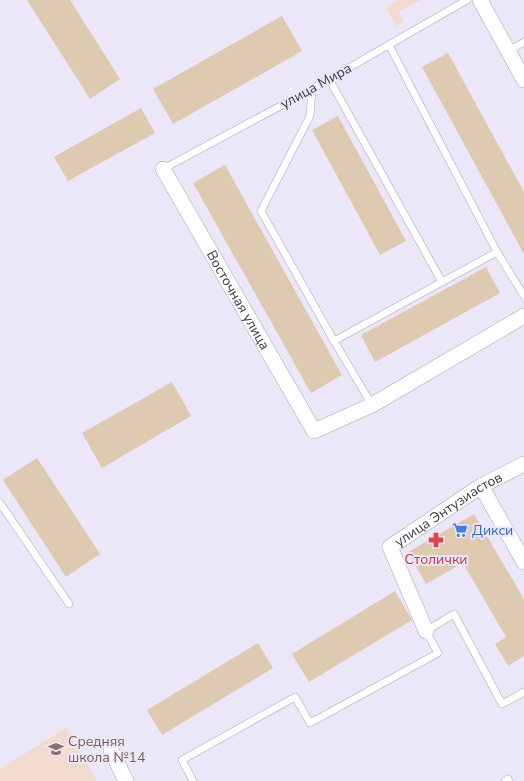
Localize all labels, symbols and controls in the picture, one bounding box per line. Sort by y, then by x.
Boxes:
street label: улица Мира [277,59,355,113]
street label: Восточная улица [202,247,275,353]
street label: улица Энтузиастов [391,467,506,551]
supermarket icon: Дикси [451,521,469,539]
place label: Дикси [472,521,513,540]
pharmacy icon: Столички [427,531,445,549]
place label: Столички [405,550,467,569]
place label: Средняя школа №14 [68,732,145,767]
school or university icon: Средняя школа №14 [47,740,65,758]

